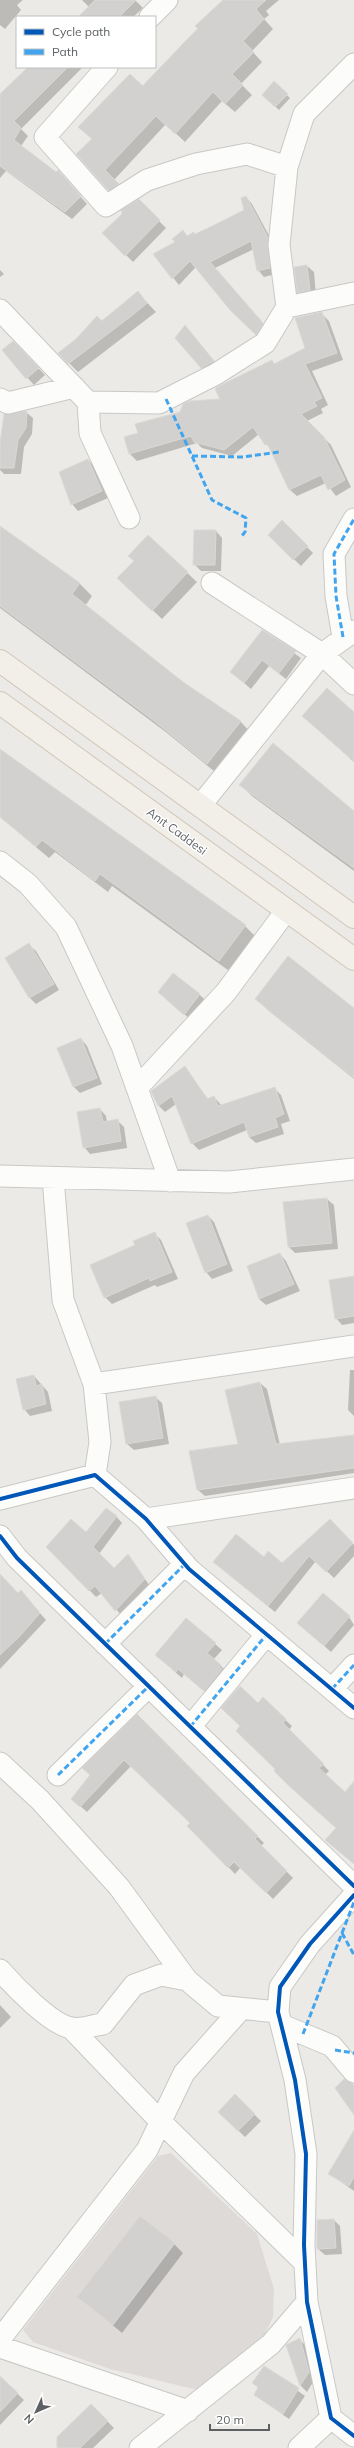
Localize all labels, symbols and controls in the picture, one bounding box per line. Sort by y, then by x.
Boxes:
legend [16,16,156,68]
text: Cycle path [52,24,110,39]
text: Path [52,44,78,59]
street label: Anıt Caddesi [144,804,210,858]
north arrow [16,2392,56,2432]
scale bar [210,2406,269,2432]
text: N [21,2411,37,2427]
text: 20 m [216,2412,244,2427]

